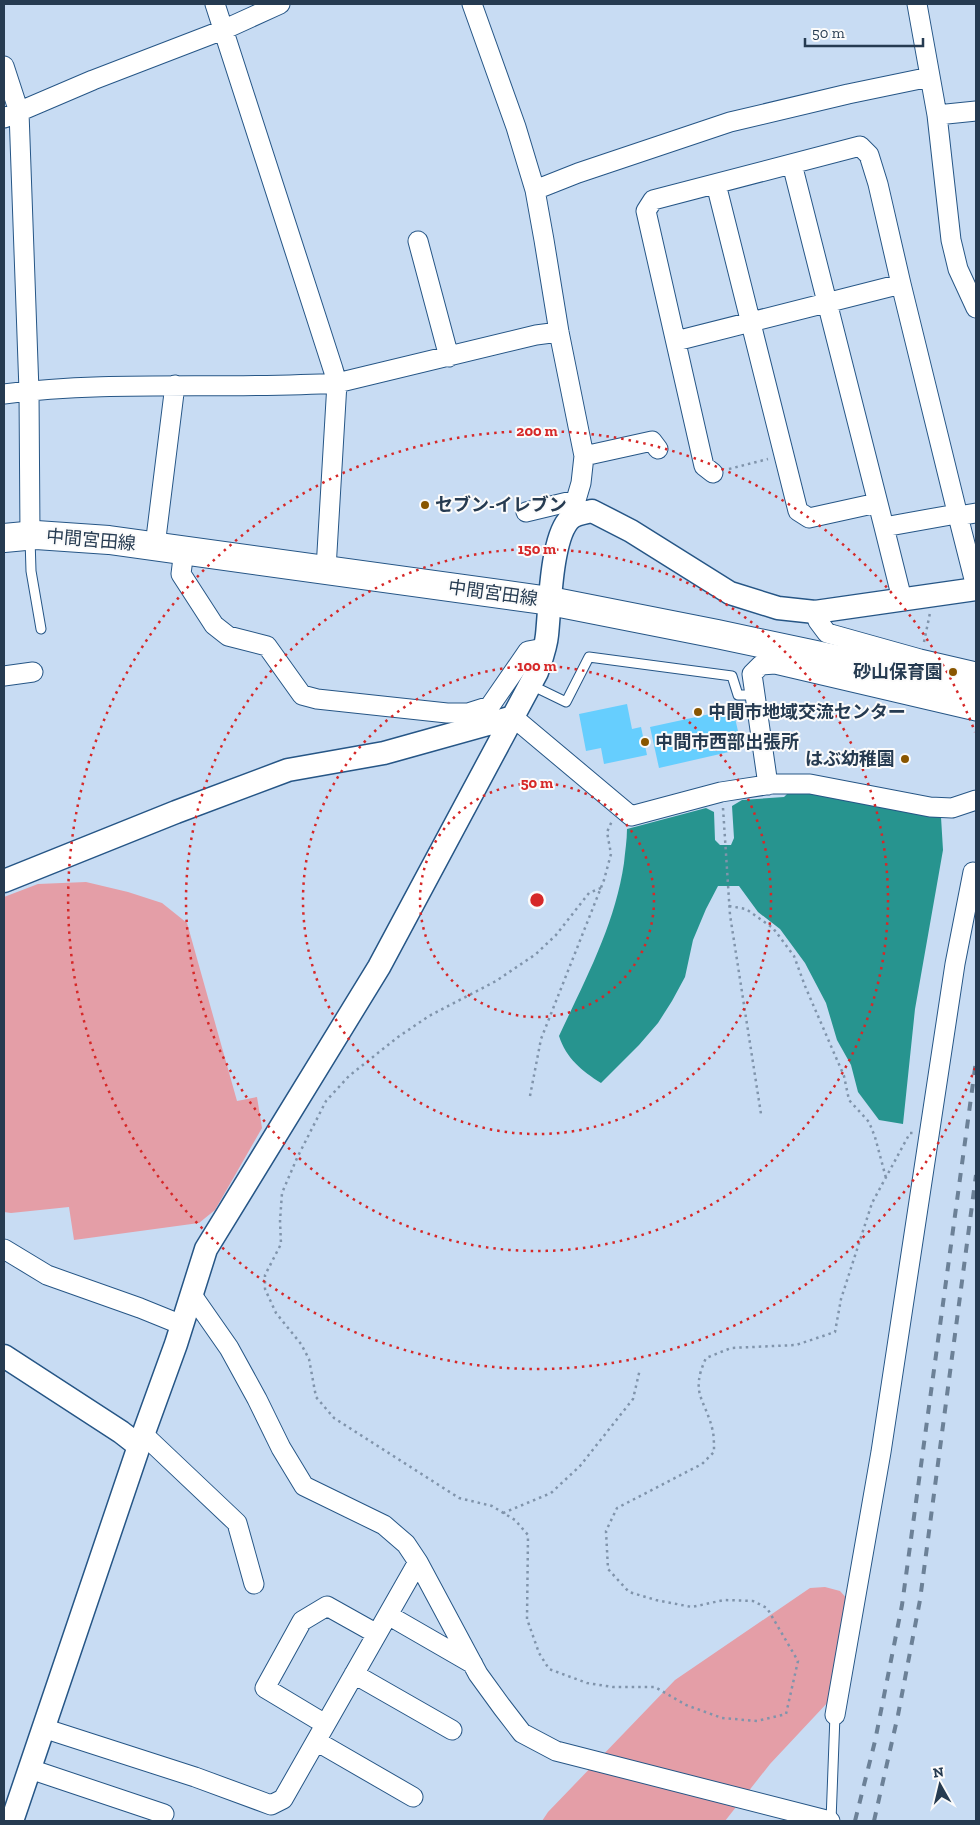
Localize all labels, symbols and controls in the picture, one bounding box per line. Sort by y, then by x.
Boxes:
scale bar [805,15,922,47]
text: 50 m [812,24,845,42]
text: 200 m [516,422,558,440]
place label: セブン-イレブン [435,494,567,516]
marker: セブン-イレブン [419,499,431,511]
street label: 中間宮田線 [45,525,137,555]
text: 150 m [518,540,556,558]
street label: 中間宮田線 [447,576,539,610]
text: 100 m [517,657,557,675]
place label: 砂山保育園 [853,661,943,683]
marker: 砂山保育園 [947,666,959,678]
place label: 中間市地域交流センター [708,701,906,723]
marker: 中間市地域交流センター [692,706,704,718]
place label: 中間市西部出張所 [655,731,799,753]
marker: 中間市西部出張所 [639,736,651,748]
place label: はぶ幼稚園 [805,748,895,770]
marker: はぶ幼稚園 [899,753,911,765]
text: 50 m [521,774,553,792]
centre of rings [528,891,546,909]
north arrow [915,1760,965,1810]
text: N [932,1763,945,1782]

